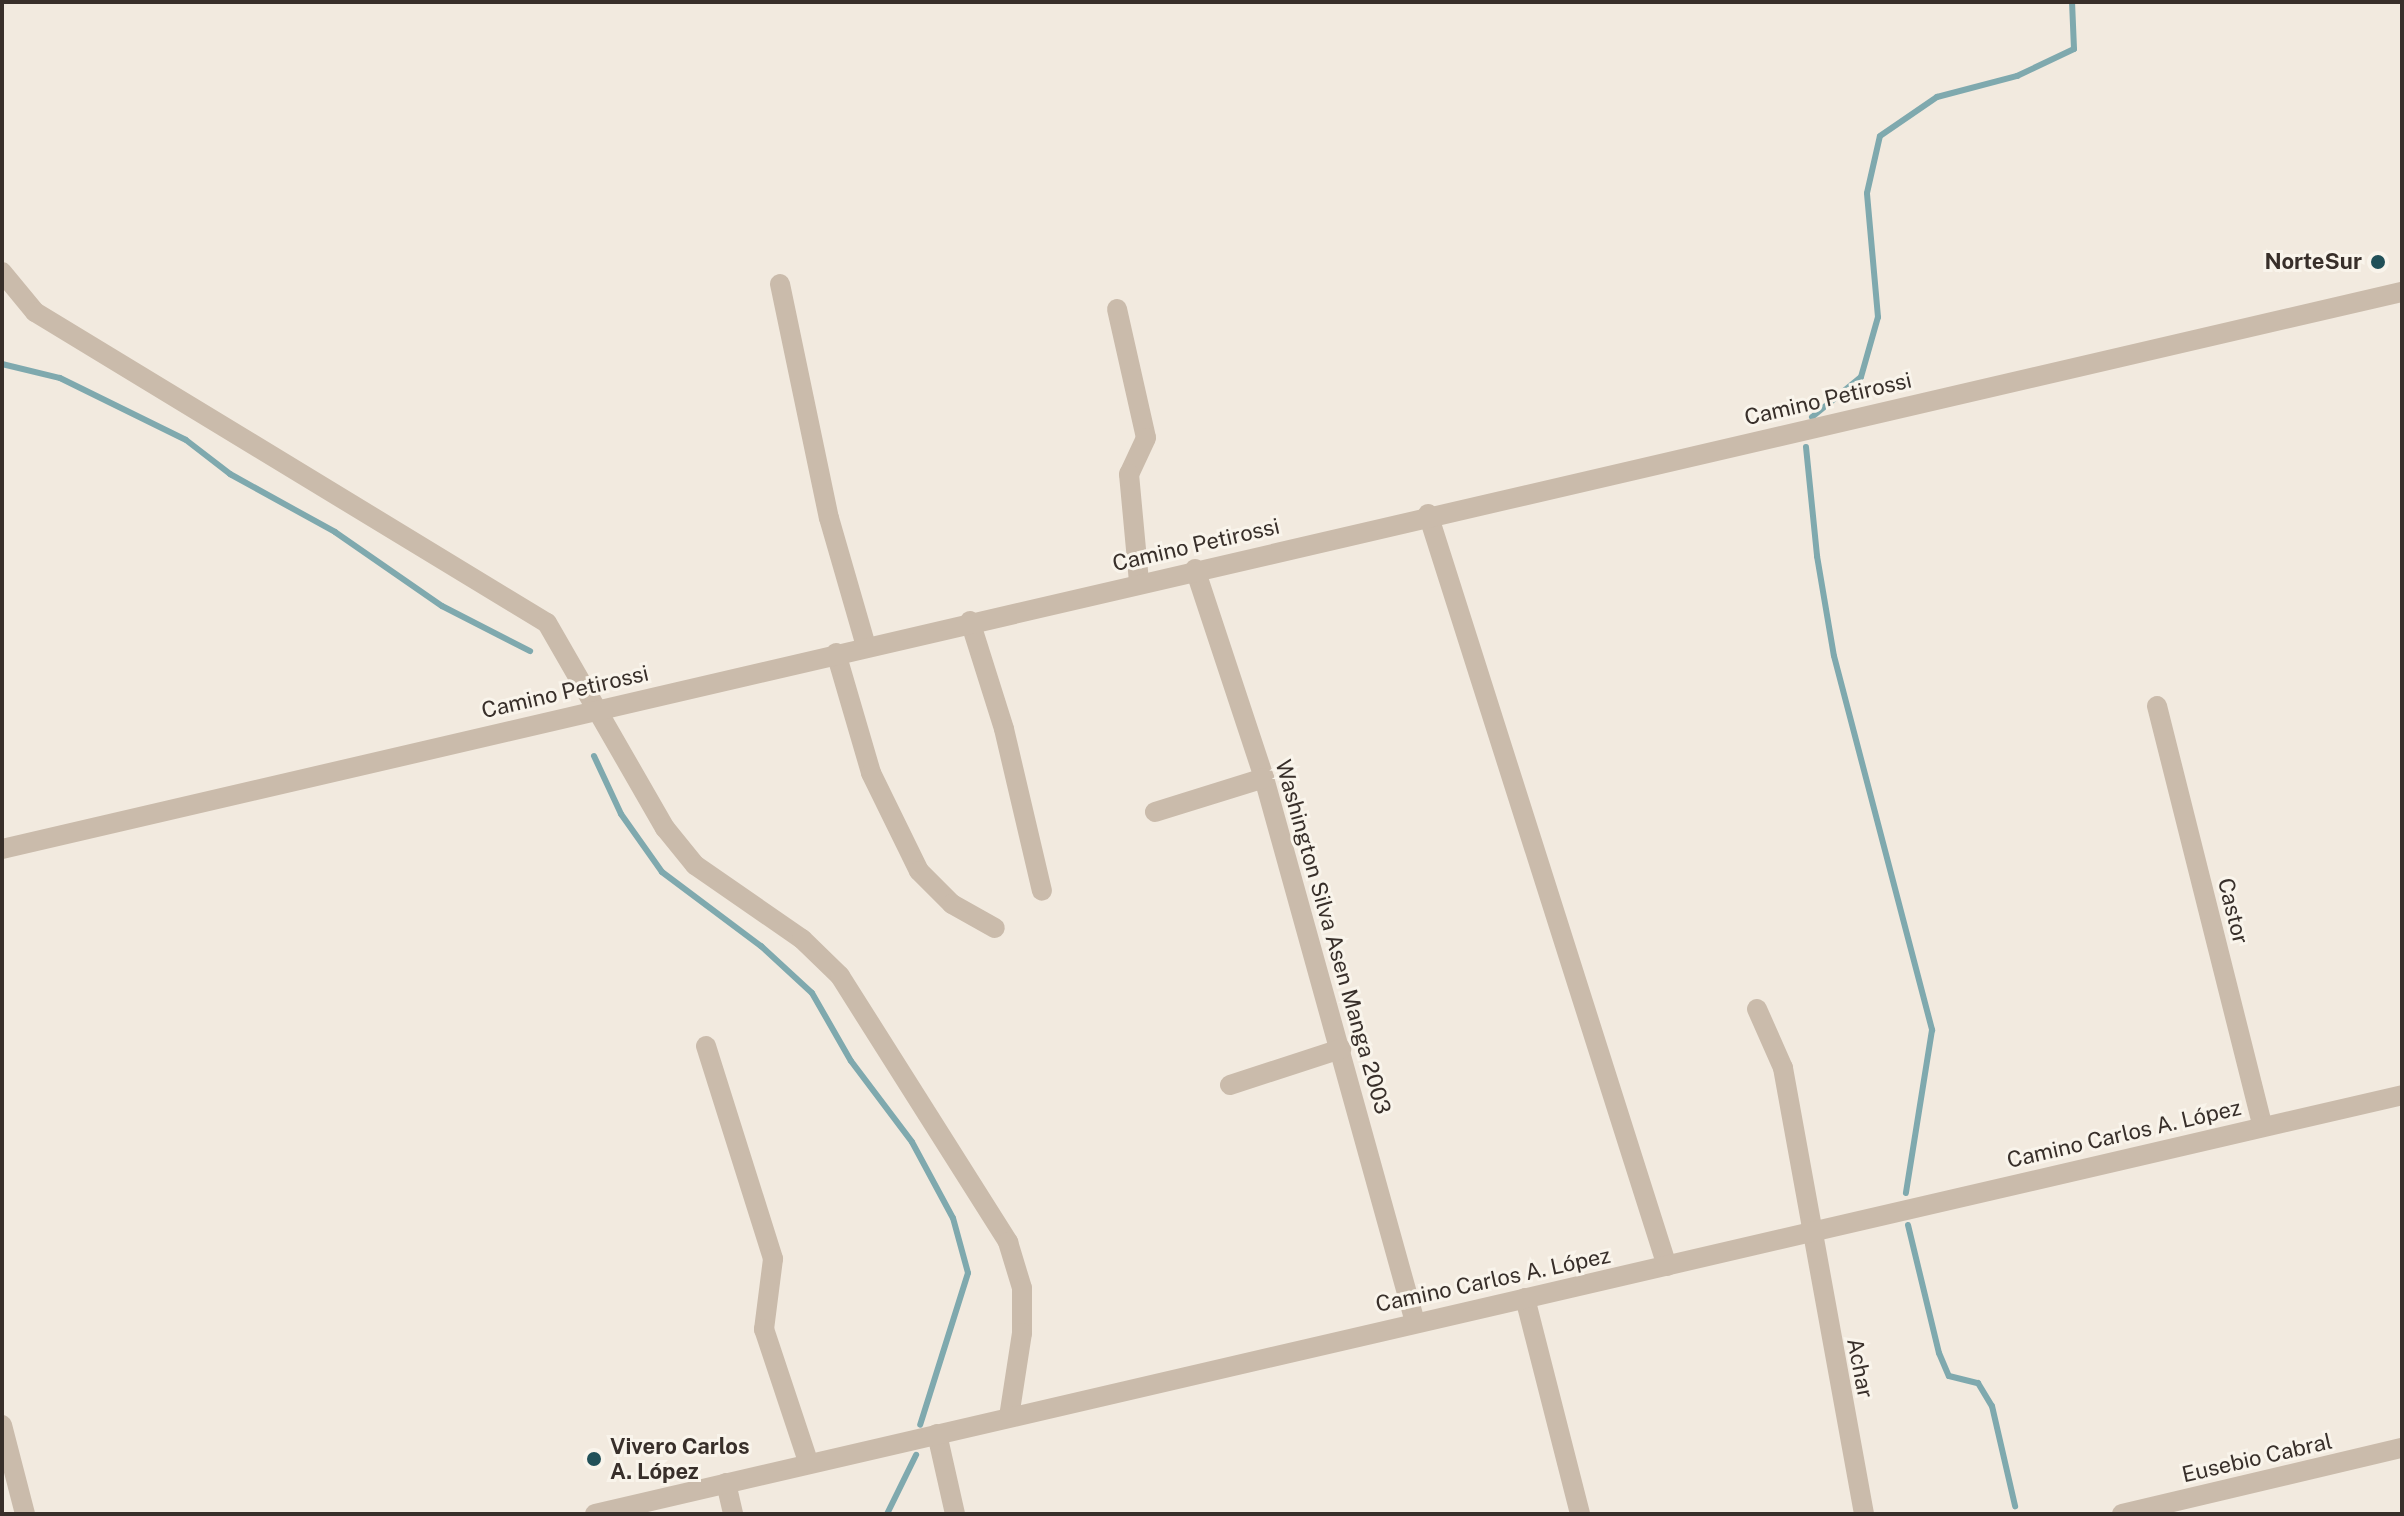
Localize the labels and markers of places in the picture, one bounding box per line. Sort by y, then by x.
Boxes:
place label: NorteSur [2265,249,2362,275]
marker: NorteSur [2369,253,2387,271]
place label: Vivero Carlos A. López [610,1433,750,1484]
marker: Vivero Carlos A. López [585,1450,603,1468]

